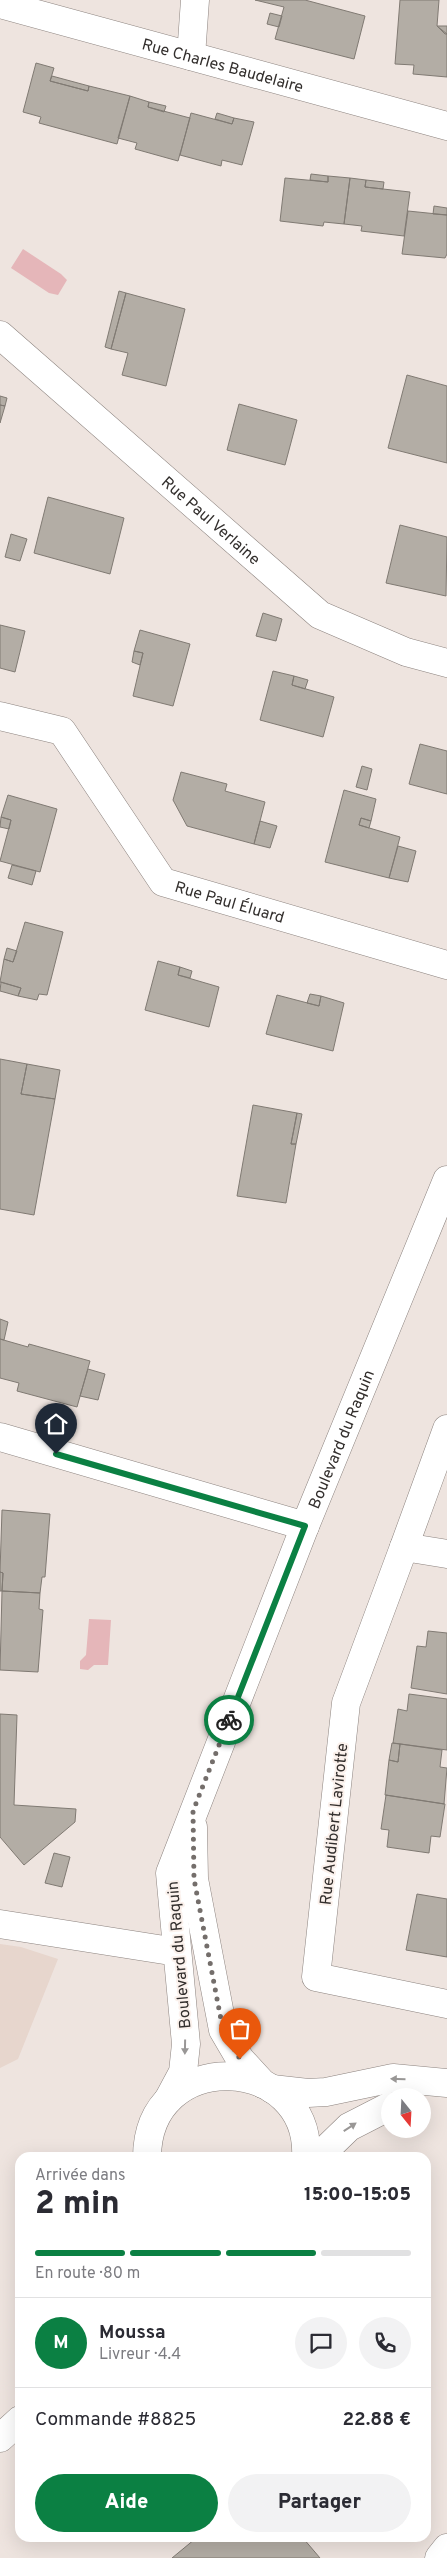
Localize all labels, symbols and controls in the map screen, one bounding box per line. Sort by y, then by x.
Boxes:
street label: Rue Charles Baudelaire [139,35,305,98]
street label: Rue Paul Verlaine [157,473,264,570]
street label: Rue Paul Éluard [172,878,286,929]
street label: Boulevard du Raquin [305,1367,380,1512]
pin [35,1403,77,1454]
icon: home [42,1410,70,1438]
courier [204,1695,254,1745]
icon: bike [215,1706,243,1734]
street label: Rue Audibert Lavirotte [317,1742,353,1906]
street label: Boulevard du Raquin [164,1880,196,2029]
pin [219,2008,261,2059]
icon: bag [226,2015,254,2043]
one-way arrow [181,2040,189,2056]
one-way arrow [390,2074,406,2082]
north arrow [381,2088,431,2138]
map controls [381,2088,431,2138]
one-way arrow [344,2123,357,2132]
text: Arrivée dans [35,2166,125,2186]
text: 15:00–15:05 [304,2183,411,2207]
text: 2 min [35,2185,120,2225]
text: En route · 80 m [35,2264,140,2284]
button: chat [295,2317,347,2369]
button: phone [359,2317,411,2369]
text: Moussa [99,2321,166,2345]
text: M [53,2331,69,2355]
text: Livreur · 4.4 [99,2345,181,2365]
text: Commande #8825 [35,2408,196,2432]
text: 22.88 € [342,2408,411,2432]
button: Aide [35,2474,218,2532]
button: Partager [228,2474,411,2532]

